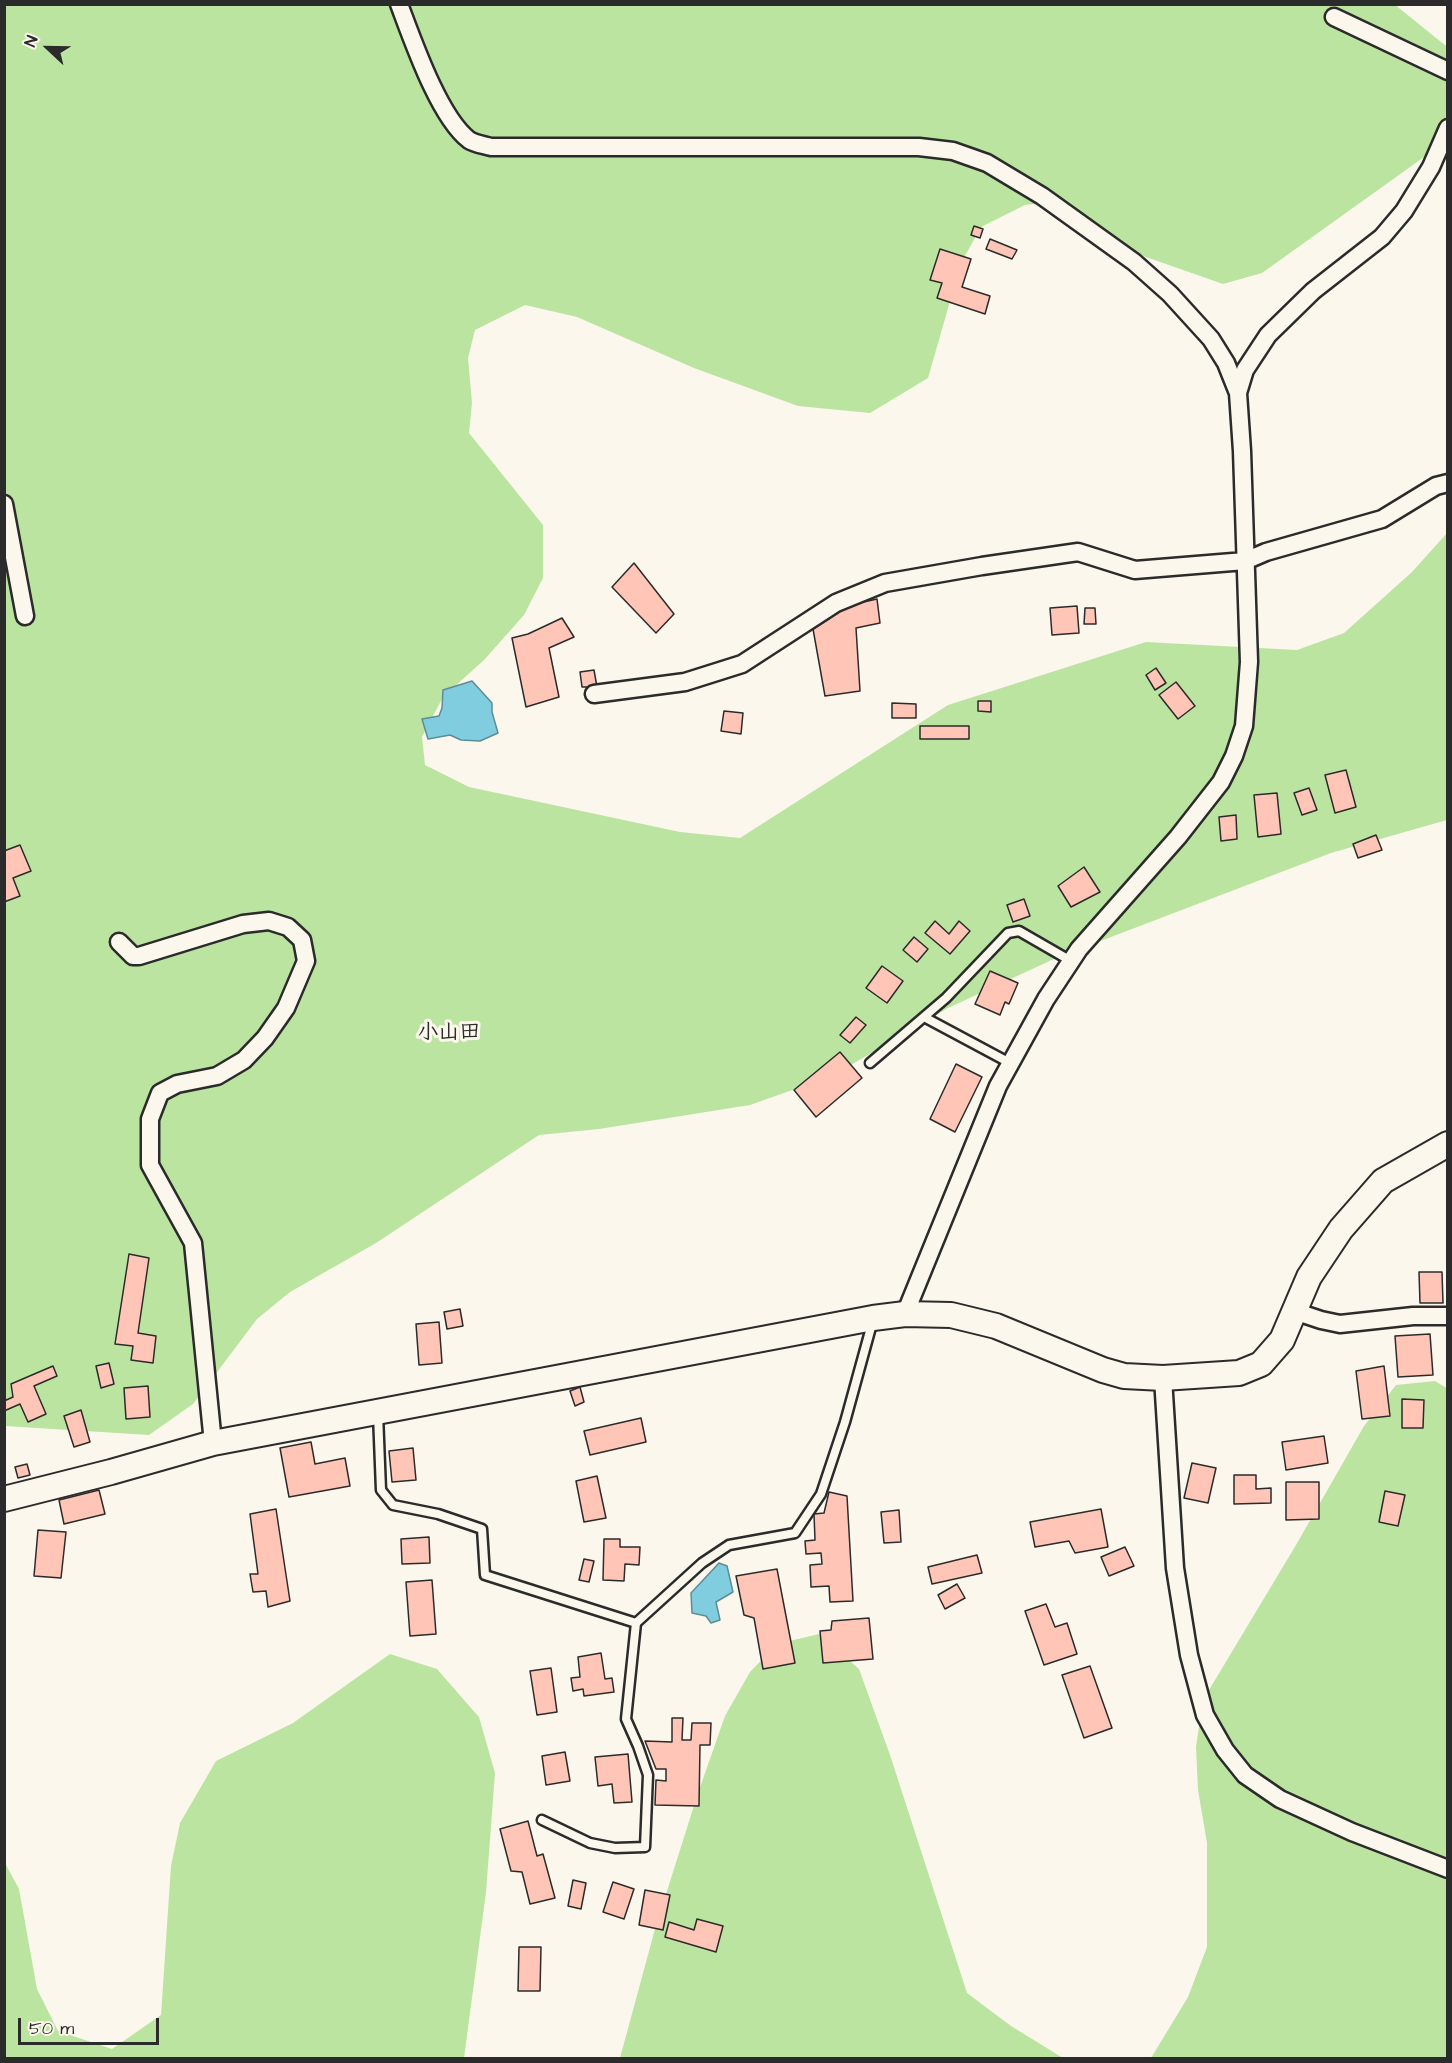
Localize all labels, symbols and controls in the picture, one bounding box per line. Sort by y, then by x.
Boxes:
north arrow [18,18,78,78]
text: N [19,32,43,50]
district label: 小山田 [418,1021,480,1047]
scale bar [21,2006,162,2044]
text: 50 m [29,2016,74,2041]

